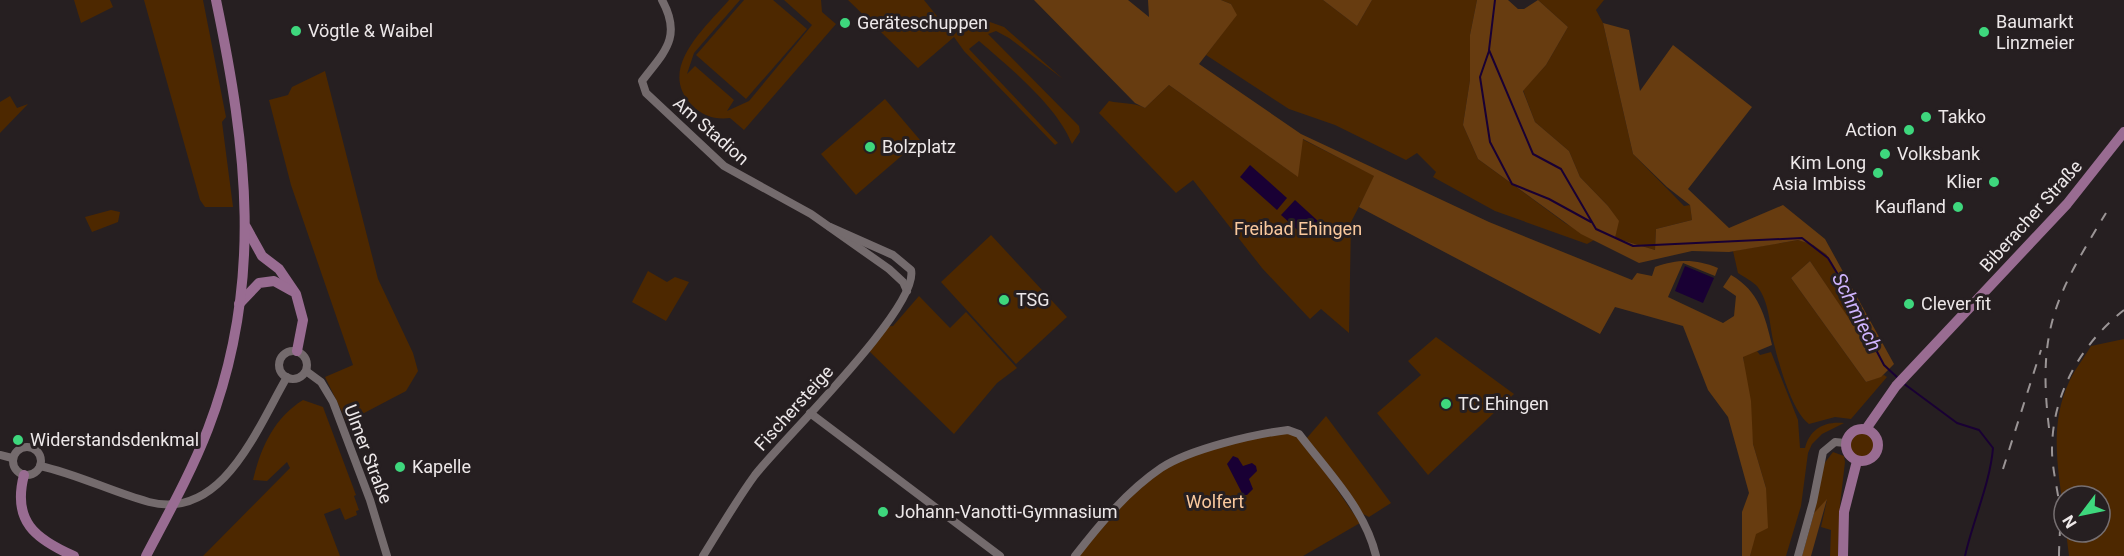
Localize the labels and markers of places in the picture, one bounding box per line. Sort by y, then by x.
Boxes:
place label: Baumarkt Linzmeier [1996,11,2074,53]
place label: Geräteschuppen [857,12,988,33]
marker: Geräteschuppen [838,16,852,30]
place label: Vögtle & Waibel [308,20,433,41]
marker: Vögtle & Waibel [289,24,303,38]
marker: Baumarkt Linzmeier [1977,25,1991,39]
place label: Takko [1938,106,1986,127]
marker: Takko [1919,110,1933,124]
place label: Action [1845,119,1897,140]
marker: Action [1902,123,1916,137]
place label: Bolzplatz [882,136,956,157]
marker: Bolzplatz [863,140,877,154]
place label: Volksbank [1897,143,1981,164]
marker: Volksbank [1878,147,1892,161]
place label: Kim Long Asia Imbiss [1773,152,1866,194]
marker: Kim Long Asia Imbiss [1871,166,1885,180]
place label: Klier [1946,171,1982,192]
marker: Klier [1987,175,2001,189]
place label: Kaufland [1875,196,1946,217]
marker: Kaufland [1951,200,1965,214]
place label: TSG [1016,289,1050,310]
marker: TSG [997,293,1011,307]
place label: Clever fit [1921,293,1991,314]
marker: Clever fit [1902,297,1916,311]
place label: TC Ehingen [1458,393,1549,414]
marker: TC Ehingen [1439,397,1453,411]
place label: Widerstandsdenkmal [30,429,199,450]
marker: Widerstandsdenkmal [11,433,25,447]
place label: Kapelle [412,456,471,477]
marker: Kapelle [393,460,407,474]
place label: Johann-Vanotti-Gymnasium [895,501,1118,522]
marker: Johann-Vanotti-Gymnasium [876,505,890,519]

